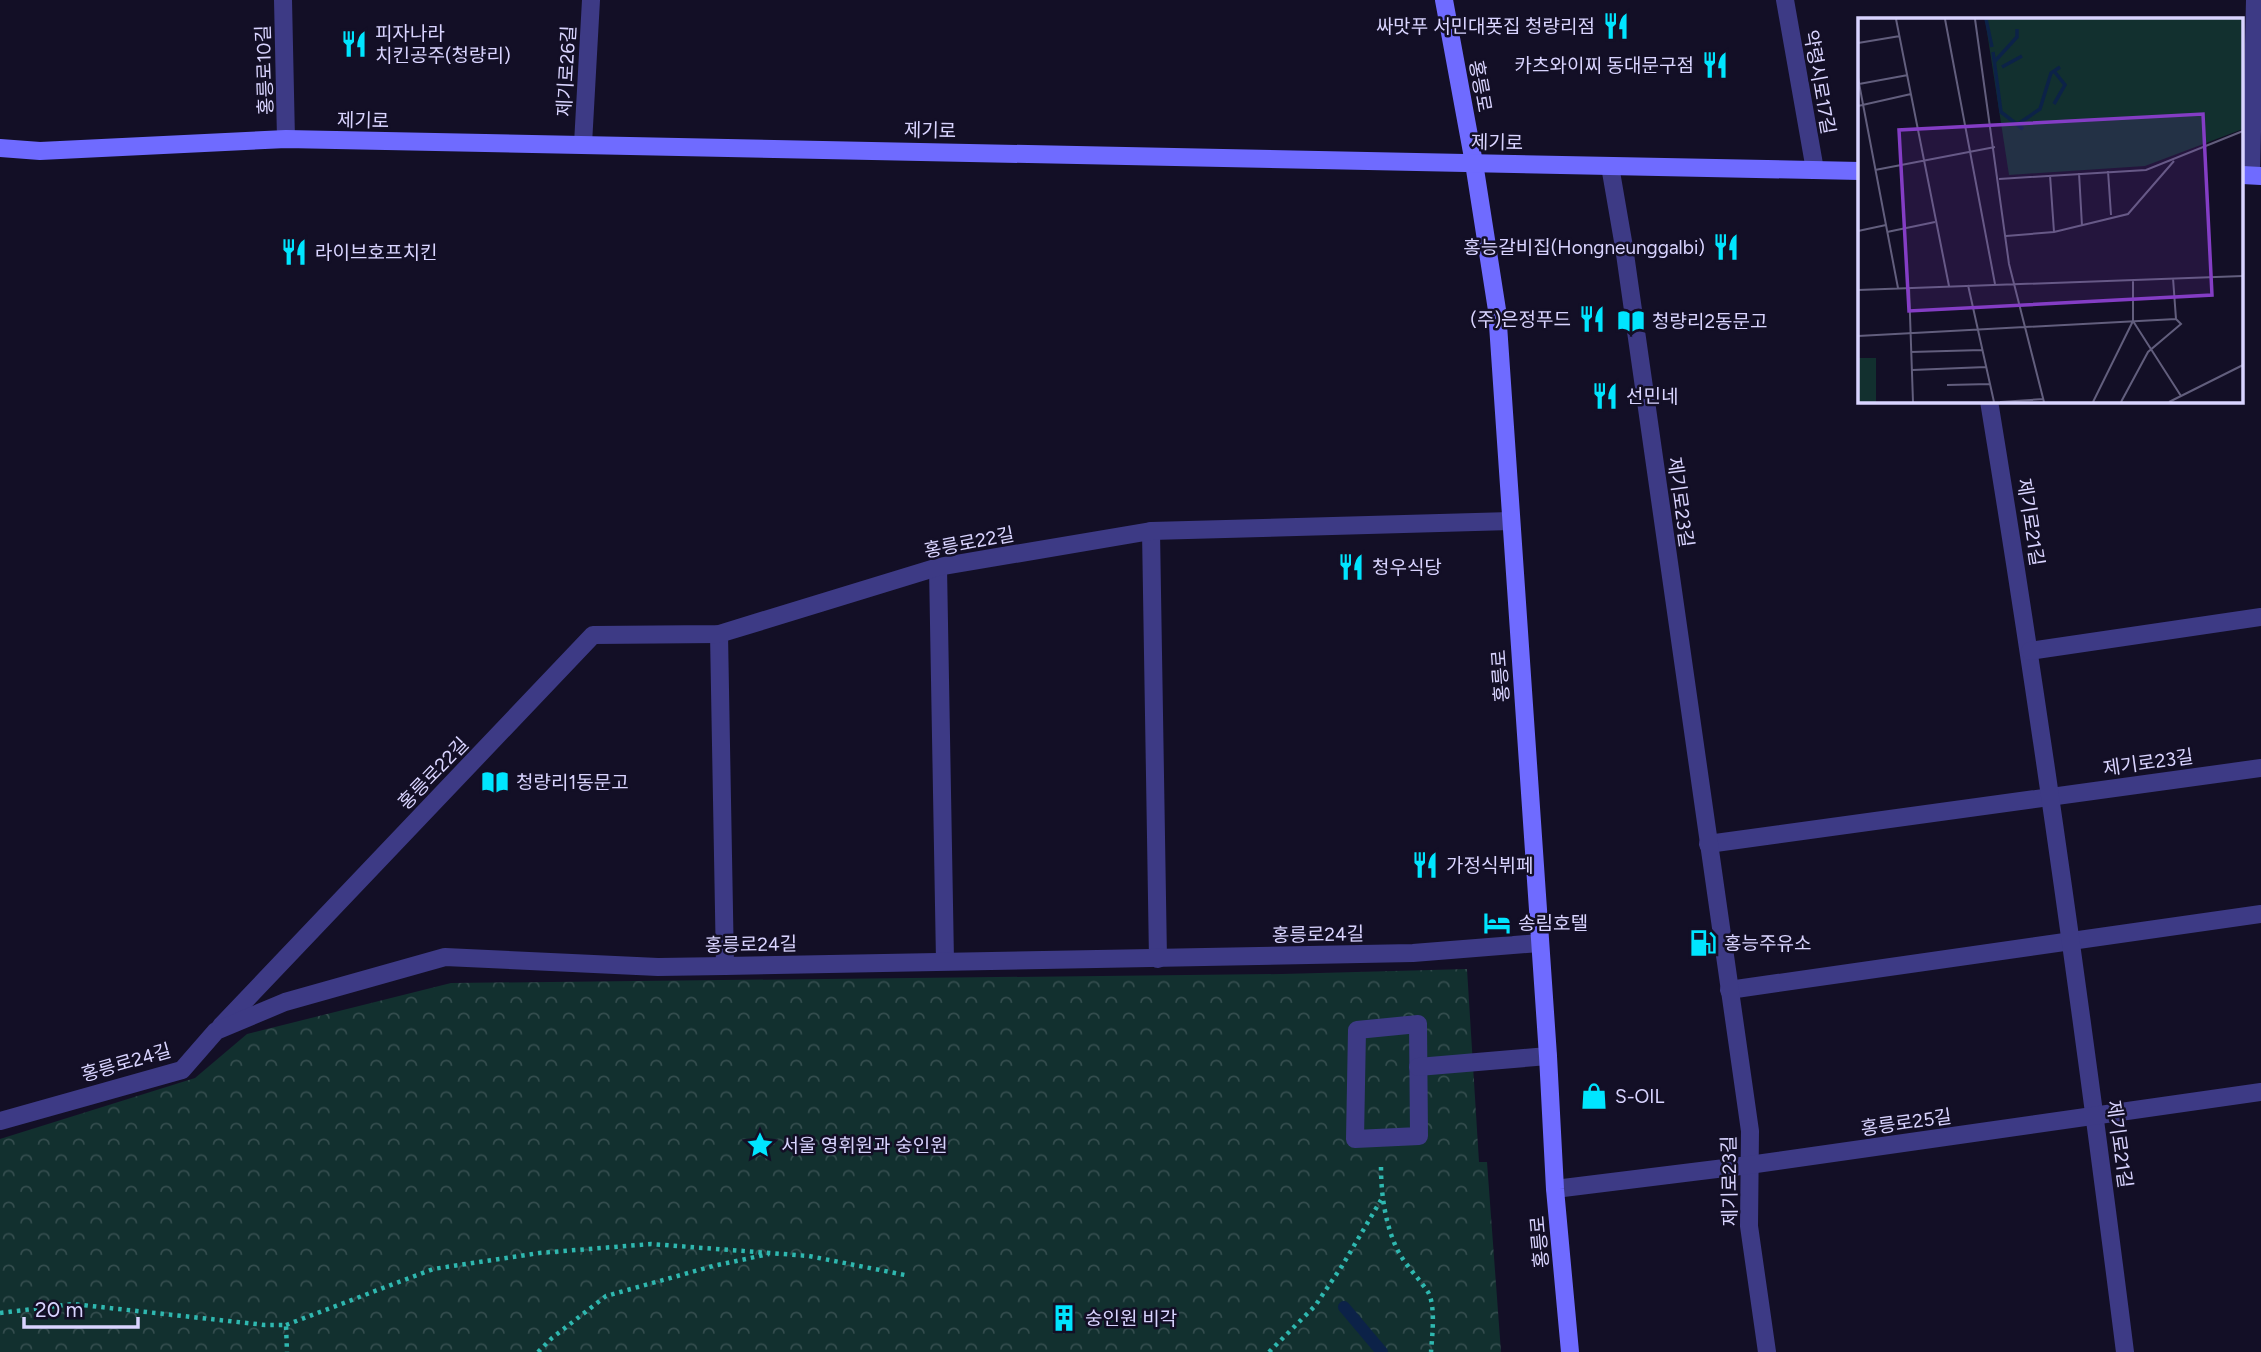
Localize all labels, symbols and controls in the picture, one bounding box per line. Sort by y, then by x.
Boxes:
restaurant icon: 싸맛푸 서민대폿집 청량리점 [1601,11,1631,41]
place label: 싸맛푸 서민대폿집 청량리점 [1376,15,1595,38]
inset map [1858,18,2244,402]
place label: 피자나라 치킨공주(청량리) [375,22,511,67]
street label: 홍릉로10길 [251,25,278,115]
street label: 제기로26길 [553,25,580,117]
street label: 약령시로17길 [1799,28,1840,136]
restaurant icon: 피자나라 치킨공주(청량리) [339,29,369,59]
restaurant icon: 카츠와이찌 동대문구점 [1700,50,1730,80]
place label: 카츠와이찌 동대문구점 [1515,54,1694,77]
street label: 홍릉로 [1465,58,1496,114]
street label: 제기로 [337,109,389,132]
street label: 제기로 [904,119,956,142]
street label: 제기로 [1471,131,1523,154]
restaurant icon: 홍능갈비집(Hongneunggalbi) [1711,232,1741,262]
place label: 홍능갈비집(Hongneunggalbi) [1463,236,1705,259]
restaurant icon: 라이브호프치킨 [279,237,309,267]
place label: 라이브호프치킨 [315,241,437,264]
restaurant icon: (주)은정푸드 [1577,304,1607,334]
library icon: 청량리2동문고 [1616,306,1646,336]
place label: (주)은정푸드 [1470,308,1571,331]
place label: 청량리2동문고 [1652,310,1768,333]
restaurant icon: 선민네 [1590,381,1620,411]
place label: 선민네 [1626,385,1678,408]
street label: 제기로23길 [1663,455,1698,549]
street label: 제기로21길 [2012,477,2049,568]
street label: 홍릉로22길 [922,523,1016,562]
restaurant icon: 청우식당 [1336,552,1366,582]
place label: 청우식당 [1372,556,1442,579]
street label: 홍릉로 [1487,649,1514,703]
street label: 홍릉로22길 [393,733,473,814]
street label: 제기로23길 [2101,745,2195,780]
library icon: 청량리1동문고 [480,767,510,797]
place label: 청량리1동문고 [516,771,629,794]
restaurant icon: 가정식뷔페 [1410,850,1440,880]
place label: 가정식뷔페 [1446,854,1533,877]
hotel icon: 송림호텔 [1482,908,1512,938]
place label: 송림호텔 [1518,912,1588,935]
street label: 홍릉로24길 [1272,922,1364,947]
fuel station icon: 홍능주유소 [1688,928,1718,958]
street label: 홍릉로24길 [705,932,797,957]
place label: 홍능주유소 [1724,932,1811,955]
street label: 홍릉로24길 [79,1039,174,1086]
shop icon: S-OIL [1579,1081,1609,1111]
place label: S-OIL [1615,1085,1664,1108]
street label: 제기로21길 [2102,1099,2137,1189]
street label: 홍릉로25길 [1859,1105,1953,1140]
place icon: 서울 영휘원과 숭인원 [745,1130,775,1160]
place label: 서울 영휘원과 숭인원 [781,1134,948,1157]
street label: 제기로23길 [1717,1135,1742,1227]
street label: 홍릉로 [1526,1215,1553,1269]
scale bar [24,1286,138,1330]
text: 20 m [35,1297,83,1322]
building icon: 숭인원 비각 [1049,1303,1079,1333]
place label: 숭인원 비각 [1085,1307,1178,1330]

